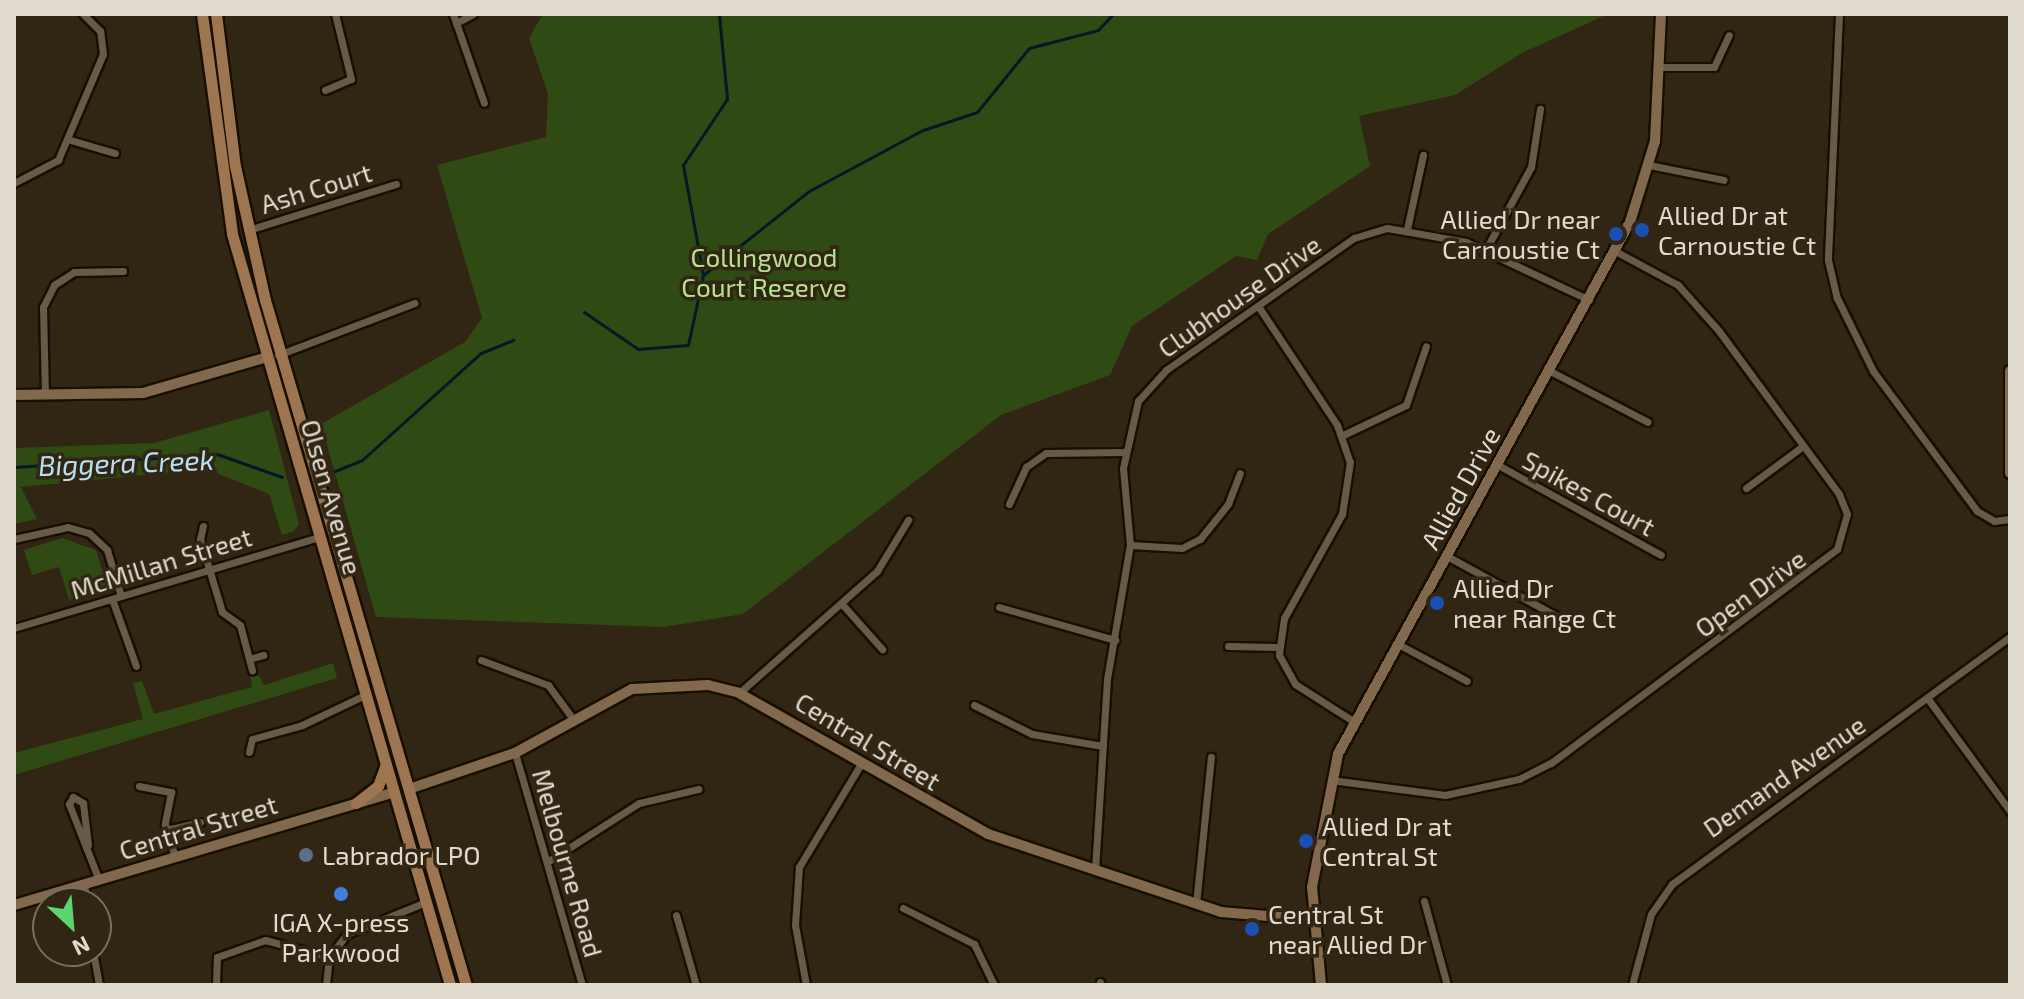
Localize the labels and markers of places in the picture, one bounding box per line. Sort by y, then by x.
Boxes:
place label: Allied Dr at Carnoustie Ct [1658,199,1816,260]
place label: Allied Dr near Carnoustie Ct [1440,203,1600,264]
marker: Allied Dr at Carnoustie Ct [1633,221,1651,239]
marker: Allied Dr near Carnoustie Ct [1607,225,1625,243]
place label: Allied Dr near Range Ct [1453,572,1617,634]
marker: Allied Dr near Range Ct [1428,594,1446,612]
place label: Allied Dr at Central St [1322,810,1452,872]
marker: Allied Dr at Central St [1297,832,1315,850]
place label: Labrador LPO [322,839,481,871]
marker: Labrador LPO [297,846,315,864]
marker: IGA X-press Parkwood [332,885,350,903]
place label: Central St near Allied Dr [1268,898,1428,960]
place label: IGA X-press Parkwood [272,906,410,968]
marker: Central St near Allied Dr [1243,920,1261,938]

